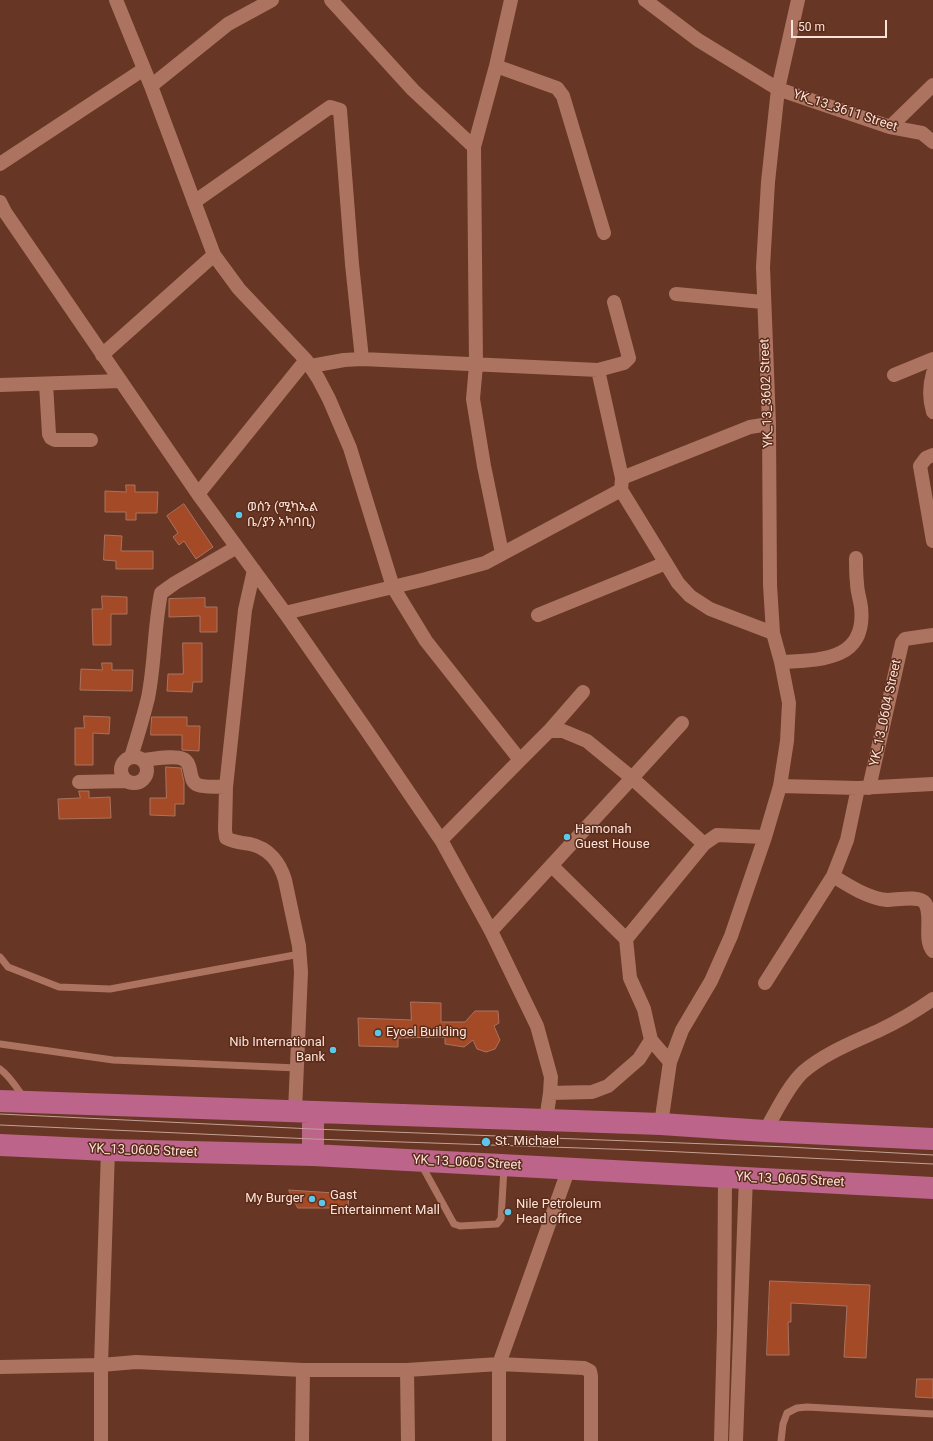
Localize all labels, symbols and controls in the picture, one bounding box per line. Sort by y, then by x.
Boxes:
scale bar [793,12,889,38]
text: 50 m [798,20,825,34]
street label: YK_13_3611 Street [791,87,899,135]
street label: YK_13_3602 Street [757,338,777,448]
place label: ወሰን (ሚካኤል ቤ/ያን አካባቢ) [247,500,318,531]
marker: ወሰን (ሚካኤል ቤ/ያን አካባቢ) [234,510,244,520]
street label: YK_13_0604 Street [867,658,905,768]
place label: Hamonah Guest House [575,822,650,853]
marker: Hamonah Guest House [562,832,572,842]
place label: Eyoel Building [386,1025,467,1041]
marker: Eyoel Building [373,1028,383,1038]
place label: Nib International Bank [229,1035,325,1066]
marker: Nib International Bank [328,1045,338,1055]
place label: St. Michael [495,1134,559,1150]
marker: St. Michael [480,1136,492,1148]
street label: YK_13_0605 Street [88,1141,198,1161]
street label: YK_13_0605 Street [412,1152,522,1174]
street label: YK_13_0605 Street [735,1169,845,1191]
place label: Gast Entertainment Mall [330,1188,440,1219]
place label: My Burger [245,1191,304,1207]
marker: My Burger [307,1194,317,1204]
place label: Nile Petroleum Head office [516,1197,601,1228]
marker: Gast Entertainment Mall [317,1198,327,1208]
marker: Nile Petroleum Head office [503,1207,513,1217]

